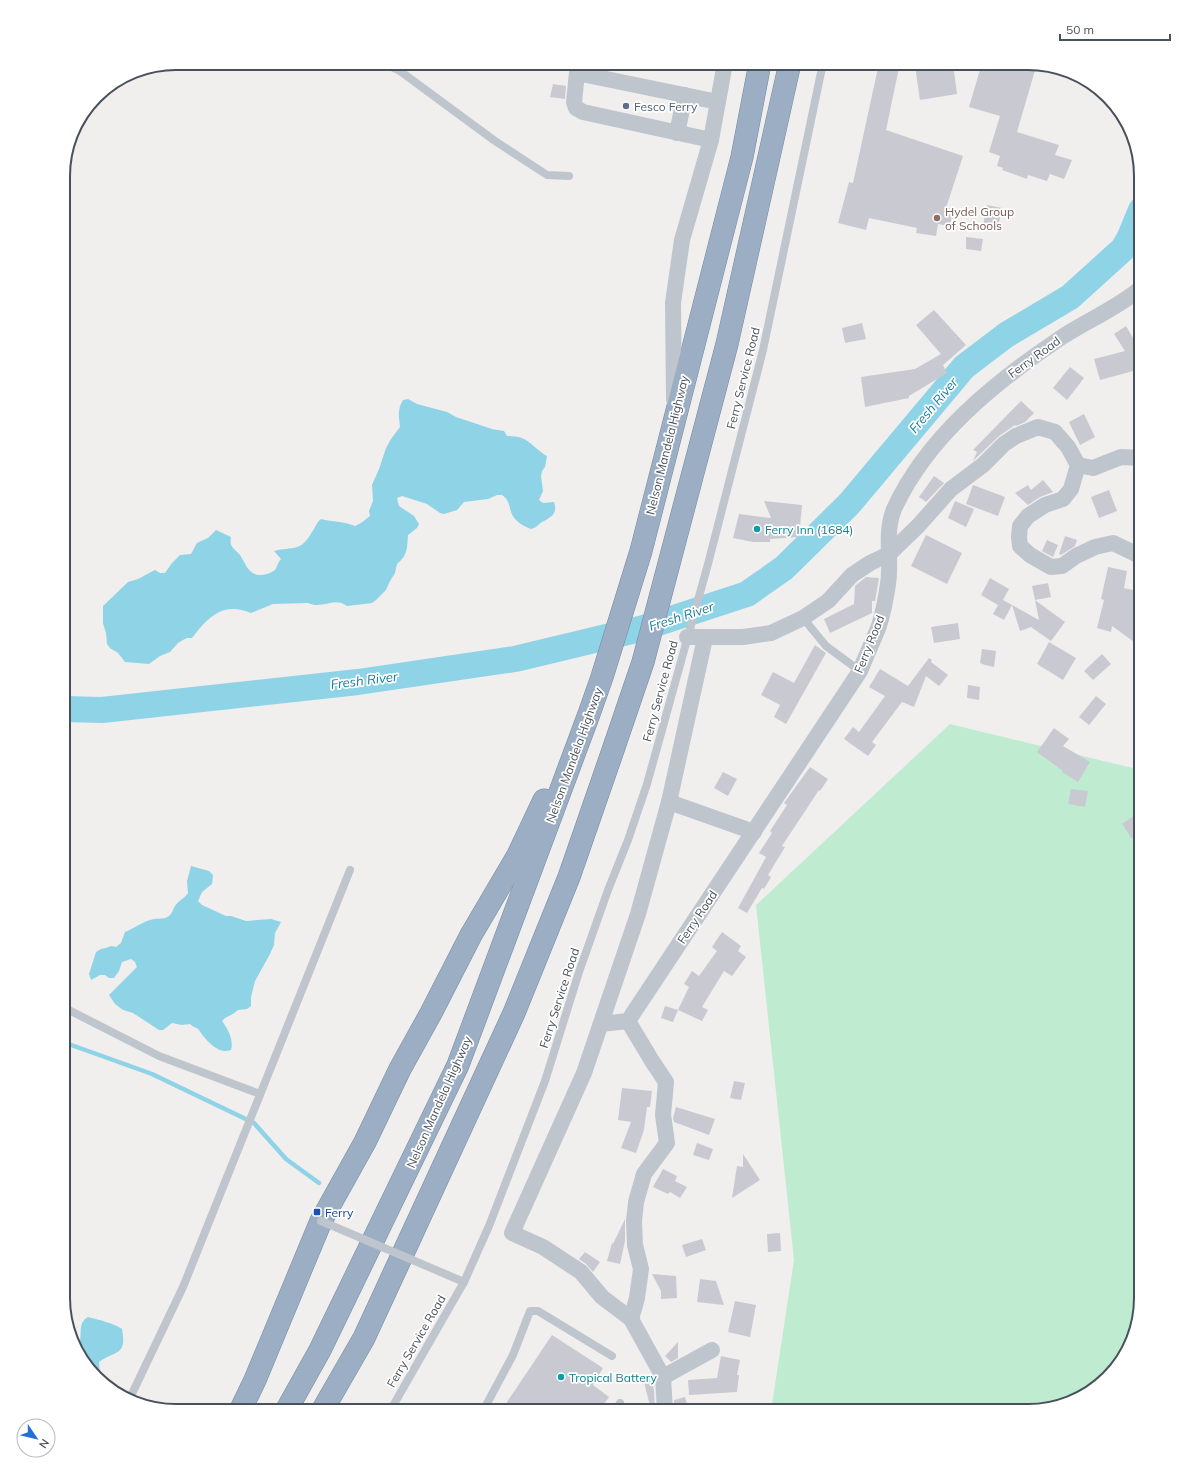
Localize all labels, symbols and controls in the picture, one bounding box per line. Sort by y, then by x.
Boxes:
scale bar [1060,16,1170,42]
text: 50 m [1066,22,1094,37]
place label: Fesco Ferry [634,99,698,114]
marker: Fesco Ferry [621,101,631,111]
place label: Hydel Group of Schools [945,204,1014,233]
marker: Hydel Group of Schools [932,213,942,223]
street label: Ferry Service Road [723,326,763,430]
street label: Ferry Road [1005,333,1063,381]
street label: Nelson Mandela Highway [642,373,692,516]
water label: Fresh River [905,373,961,436]
place label: Ferry Inn (1684) [765,522,853,537]
marker: Ferry Inn (1684) [752,524,762,534]
water label: Fresh River [647,598,717,634]
street label: Ferry Road [851,613,887,675]
street label: Ferry Service Road [639,639,681,743]
water label: Fresh River [330,668,400,692]
street label: Nelson Mandela Highway [543,685,606,825]
street label: Ferry Road [674,888,720,946]
street label: Ferry Service Road [536,946,582,1050]
street label: Nelson Mandela Highway [403,1033,475,1170]
place label: Ferry [325,1205,354,1220]
marker: Ferry [312,1207,322,1217]
street label: Ferry Service Road [383,1292,449,1390]
place label: Tropical Battery [569,1370,657,1385]
marker: Tropical Battery [556,1372,566,1382]
north arrow [16,1418,56,1458]
text: N [36,1436,52,1451]

